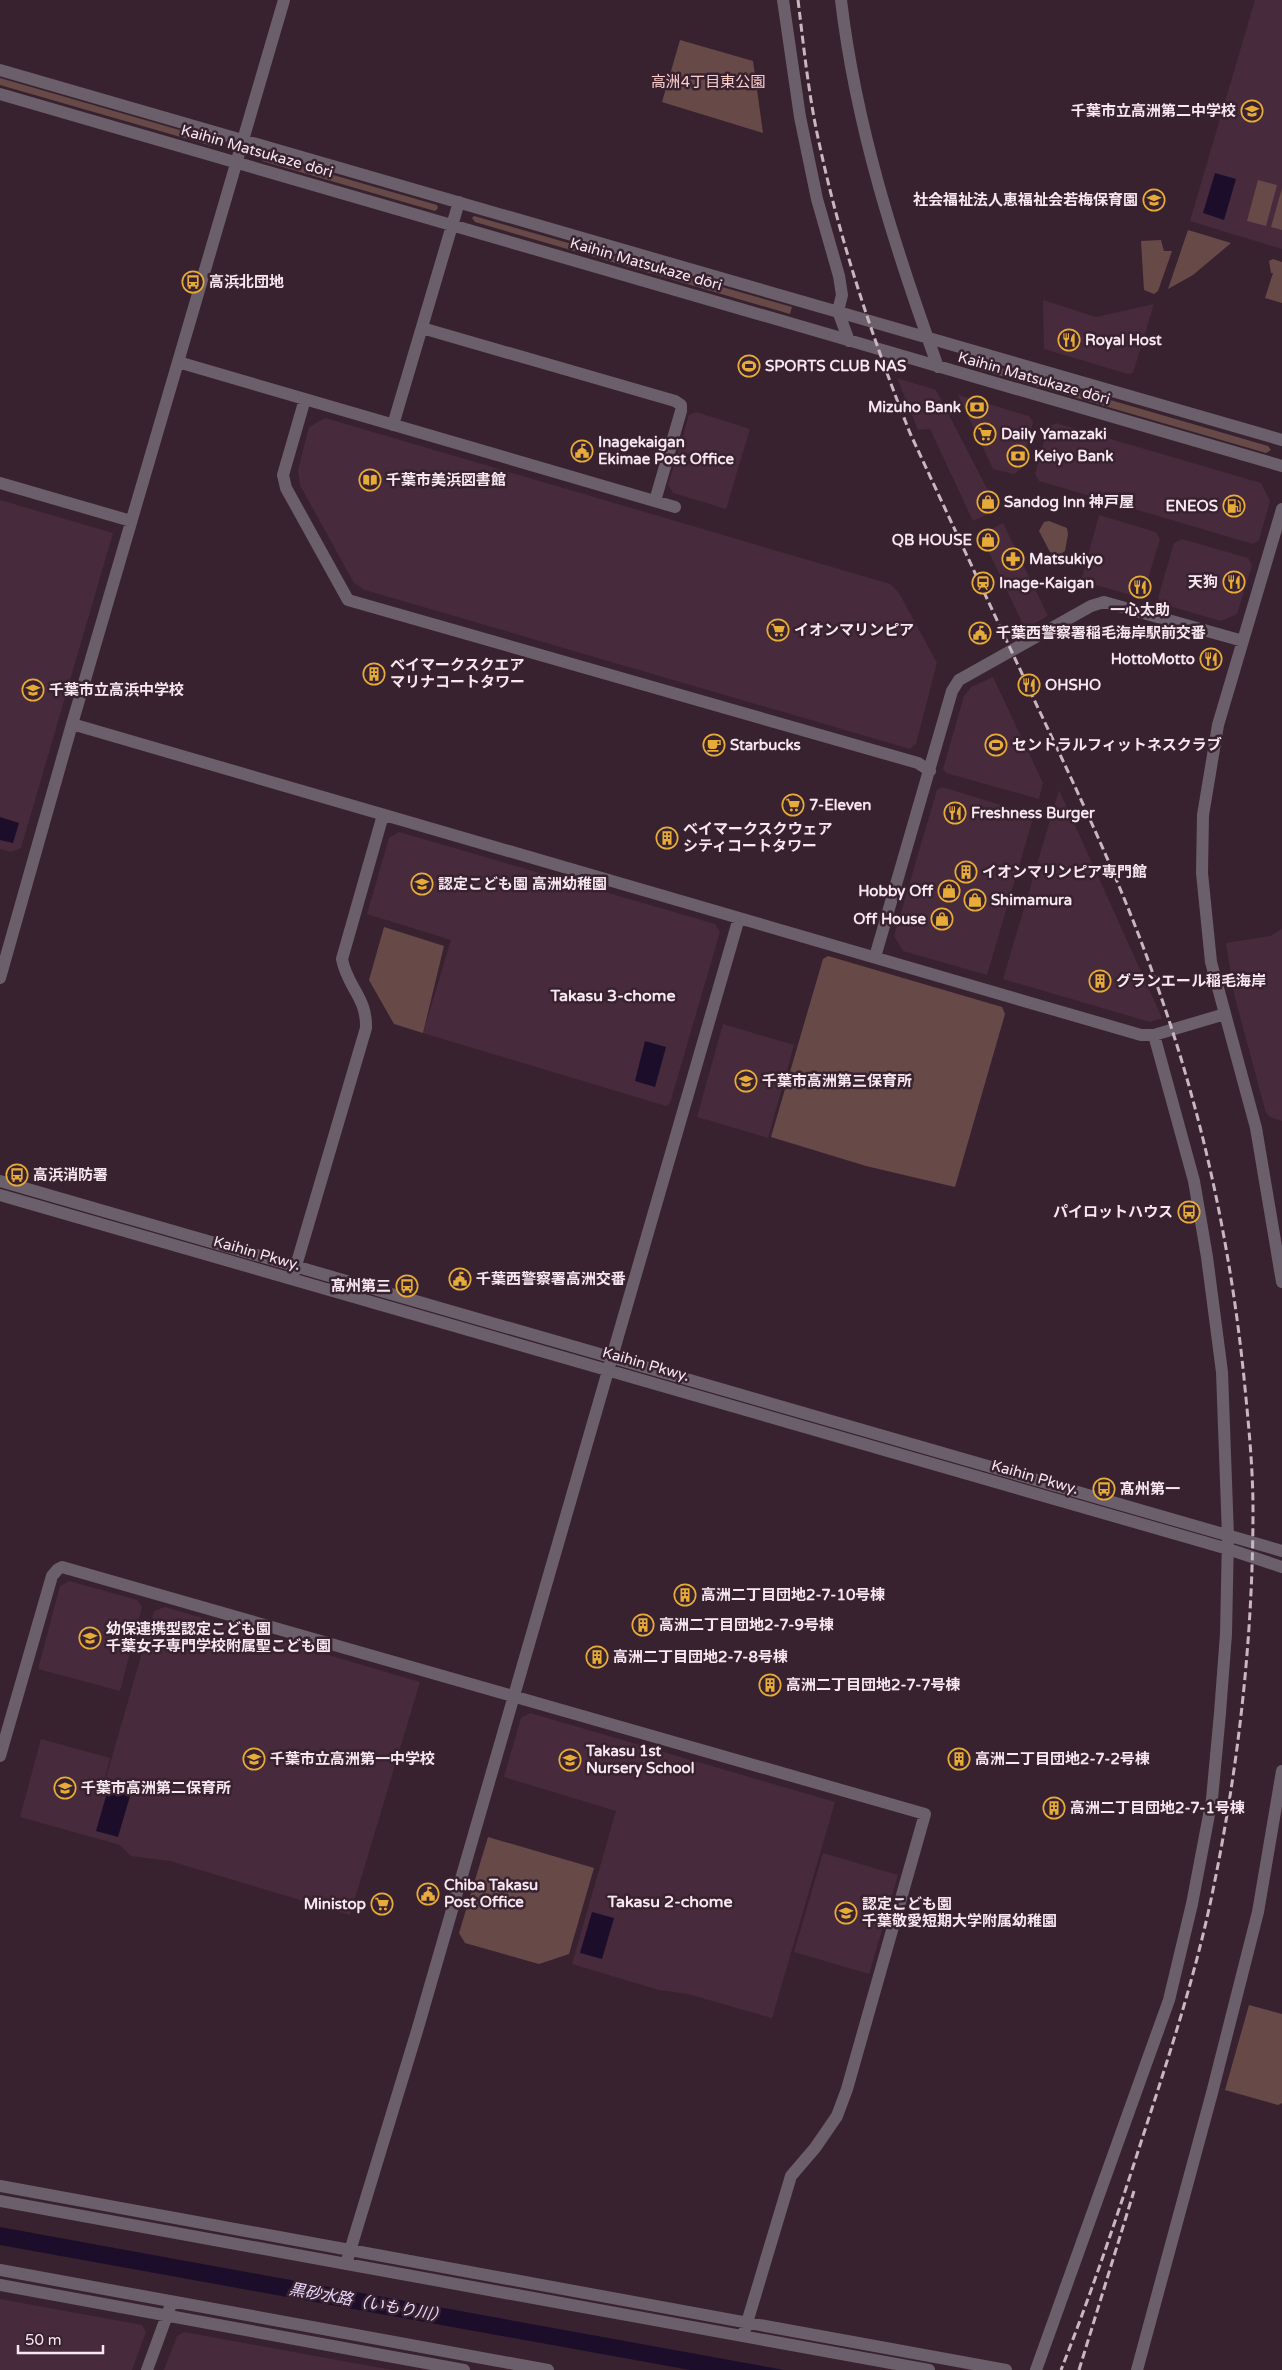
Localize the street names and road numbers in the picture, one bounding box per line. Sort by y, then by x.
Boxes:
street label: Kaihin Matsukaze dōri [179,121,335,181]
street label: Kaihin Matsukaze dōri [568,234,724,294]
street label: Kaihin Matsukaze dōri [956,348,1112,408]
street label: Kaihin Pkwy. [211,1232,303,1274]
street label: Kaihin Pkwy. [600,1343,692,1385]
street label: Kaihin Pkwy. [989,1456,1081,1498]

